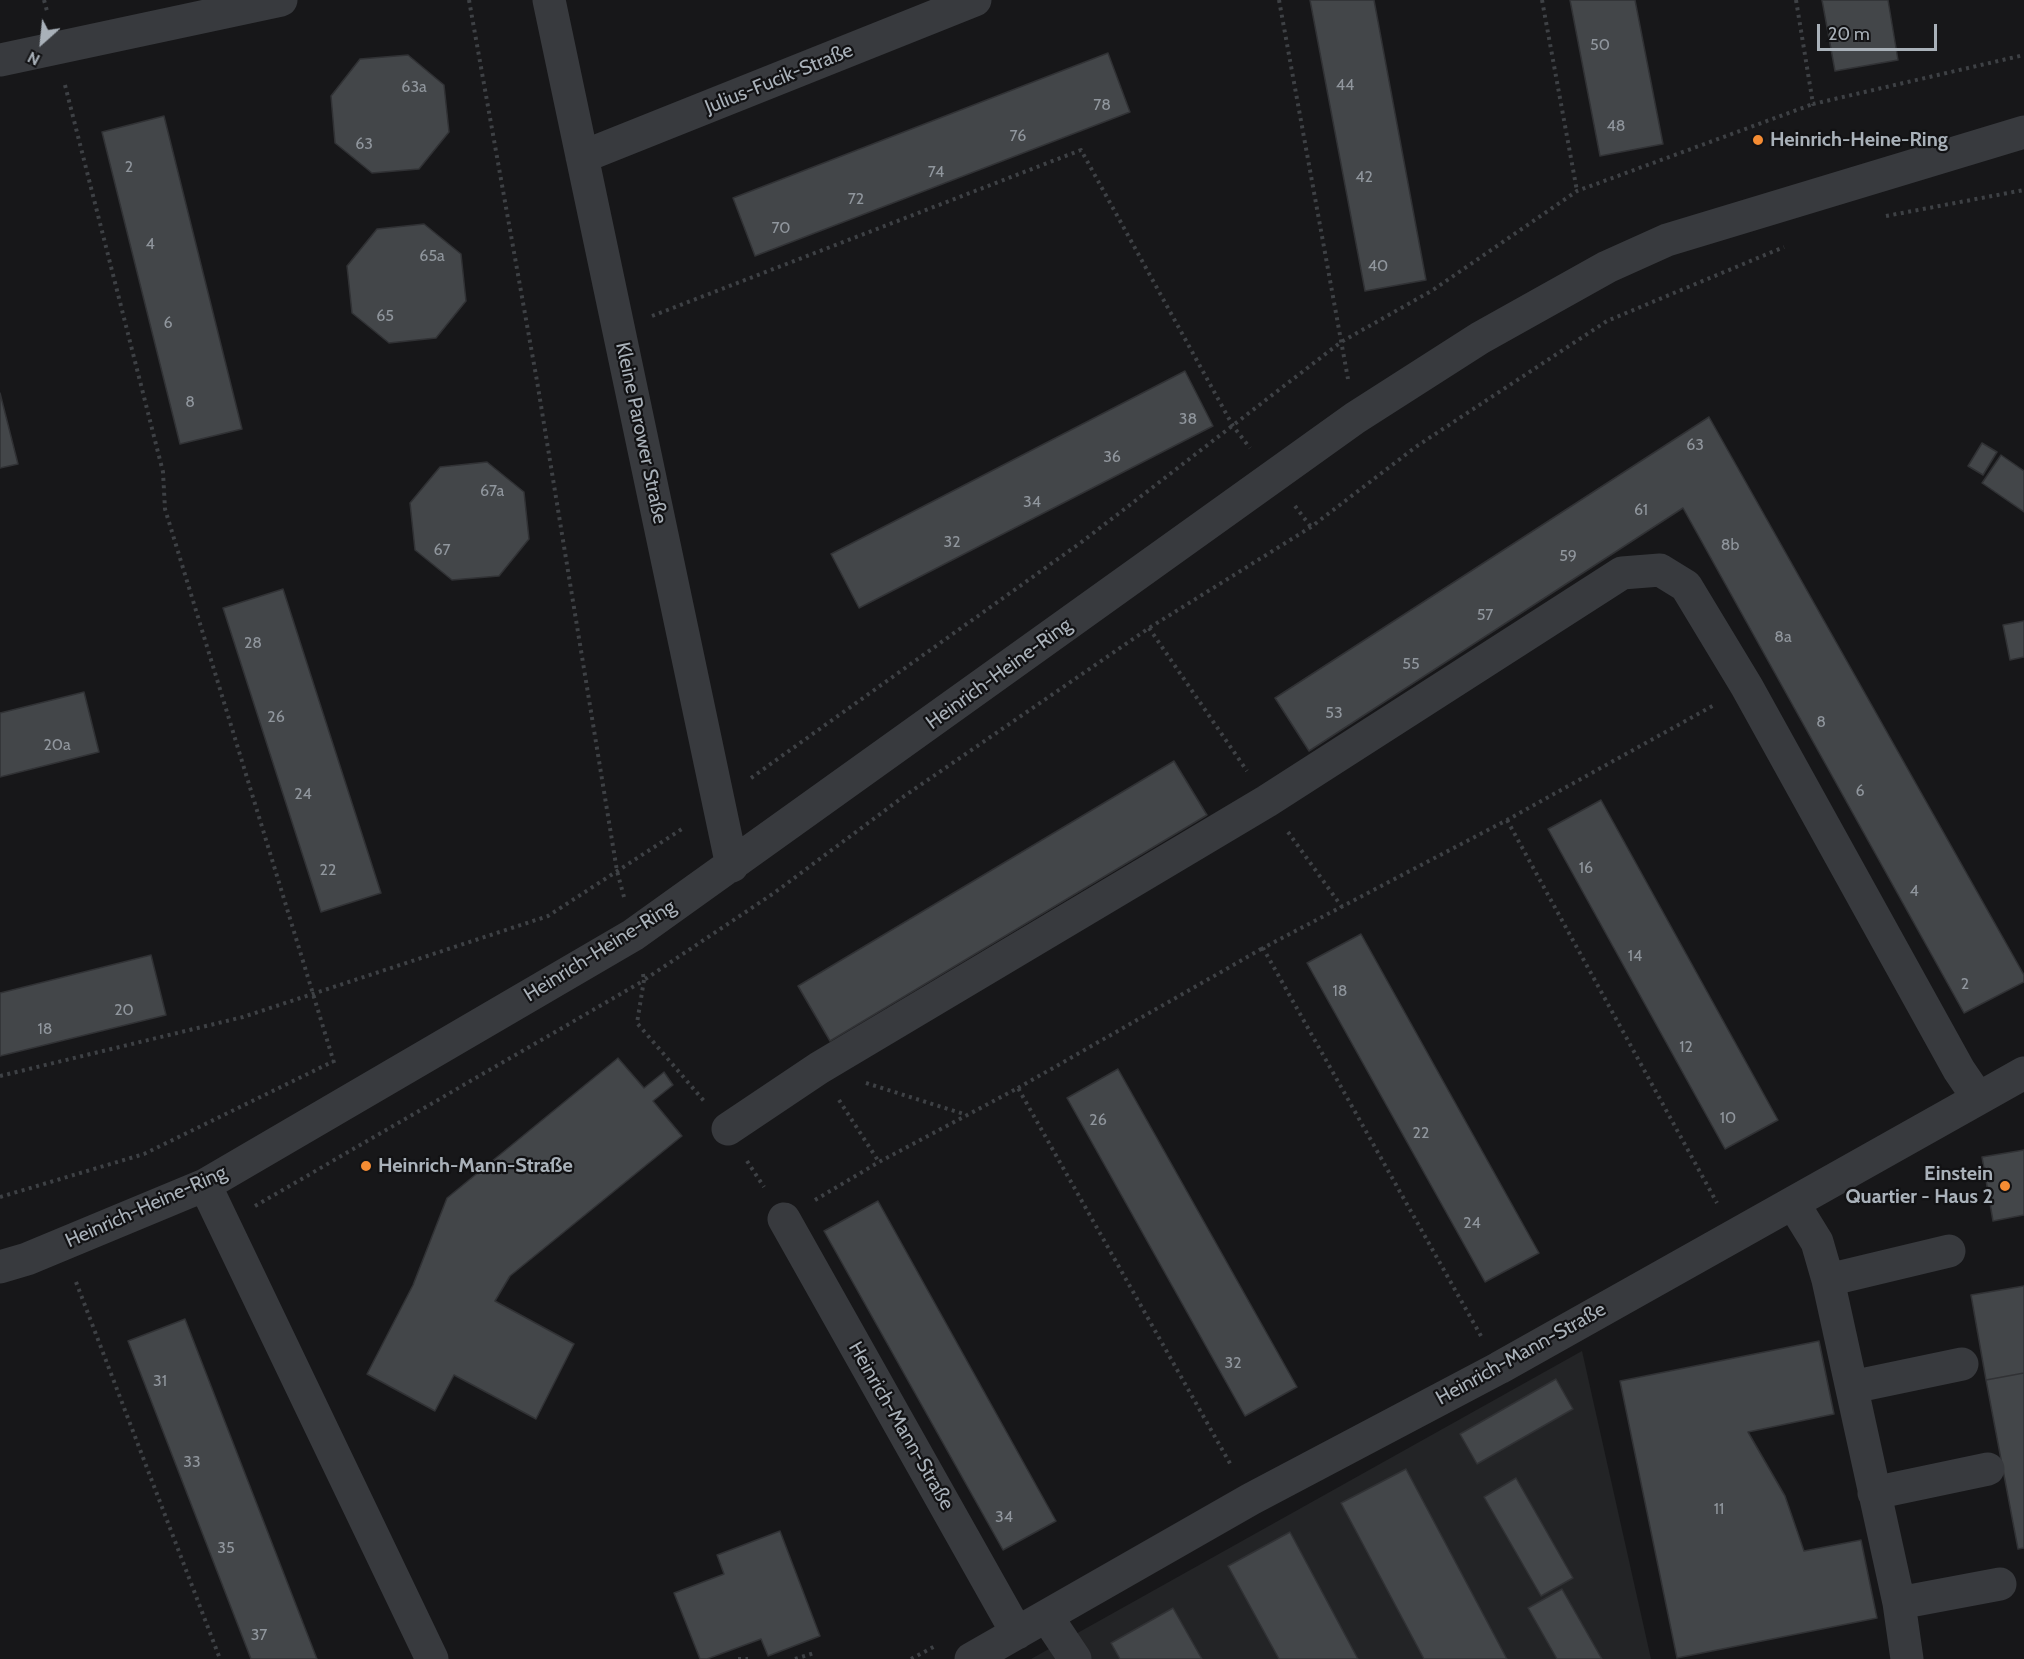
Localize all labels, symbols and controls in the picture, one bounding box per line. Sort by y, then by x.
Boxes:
north arrow [12,12,72,72]
scale bar [1820,12,1940,50]
text: 20 m [1828,23,1870,45]
house number: 50 [1590,35,1610,55]
street label: Julius-Fucik-Straße [701,38,857,120]
text: N [24,47,43,70]
house number: 44 [1336,75,1354,95]
house number: 63a [401,77,427,97]
house number: 78 [1093,95,1111,115]
house number: 48 [1607,116,1625,136]
house number: 76 [1010,126,1026,146]
place label: Heinrich-Heine-Ring [1770,128,1948,152]
marker: Heinrich-Heine-Ring [1751,133,1765,147]
house number: 63 [355,134,373,154]
house number: 2 [125,157,133,177]
house number: 74 [928,162,944,182]
house number: 42 [1355,167,1373,187]
house number: 72 [848,189,864,209]
house number: 70 [771,218,791,238]
house number: 4 [145,234,155,254]
house number: 65a [419,246,445,266]
house number: 40 [1368,256,1388,276]
house number: 65 [376,306,394,326]
house number: 6 [163,313,173,333]
street label: Kleine Parower Straße [610,340,672,526]
house number: 8 [185,392,195,412]
house number: 38 [1179,409,1197,429]
house number: 63 [1686,435,1704,455]
house number: 36 [1103,447,1121,467]
house number: 67a [480,481,504,501]
house number: 34 [1023,492,1041,512]
house number: 61 [1634,500,1648,520]
house number: 32 [943,532,961,552]
house number: 8b [1721,535,1739,555]
house number: 67 [433,540,451,560]
house number: 59 [1559,546,1577,566]
house number: 57 [1477,605,1493,625]
street label: Heinrich-Heine-Ring [922,613,1076,735]
house number: 8a [1774,627,1792,647]
house number: 28 [244,633,262,653]
house number: 55 [1402,654,1420,674]
house number: 53 [1325,703,1343,723]
house number: 26 [267,707,285,727]
house number: 8 [1816,712,1826,732]
house number: 20a [43,735,71,755]
house number: 6 [1855,781,1865,801]
house number: 24 [294,784,312,804]
house number: 16 [1579,858,1593,878]
house number: 22 [320,860,336,880]
house number: 4 [1909,881,1919,901]
street label: Heinrich-Heine-Ring [520,895,680,1007]
house number: 14 [1628,946,1642,966]
house number: 2 [1961,974,1969,994]
house number: 18 [1333,981,1347,1001]
house number: 20 [114,1000,134,1020]
house number: 18 [38,1019,52,1039]
house number: 12 [1679,1037,1693,1057]
house number: 10 [1720,1108,1736,1128]
house number: 26 [1089,1110,1107,1130]
house number: 22 [1413,1123,1429,1143]
place label: Heinrich-Mann-Straße [378,1154,573,1178]
marker: Heinrich-Mann-Straße [359,1159,373,1173]
street label: Heinrich-Heine-Ring [62,1161,230,1253]
place label: Einstein Quartier - Haus 2 [1846,1162,1993,1209]
marker: Einstein Quartier - Haus 2 [1998,1179,2012,1193]
house number: 24 [1463,1213,1481,1233]
street label: Heinrich-Mann-Straße [1432,1297,1610,1411]
street label: Heinrich-Mann-Straße [843,1338,959,1514]
house number: 32 [1224,1353,1242,1373]
house number: 31 [153,1371,167,1391]
house number: 33 [183,1452,201,1472]
house number: 11 [1714,1499,1724,1519]
house number: 34 [995,1507,1013,1527]
house number: 35 [217,1538,235,1558]
house number: 37 [251,1625,267,1645]

